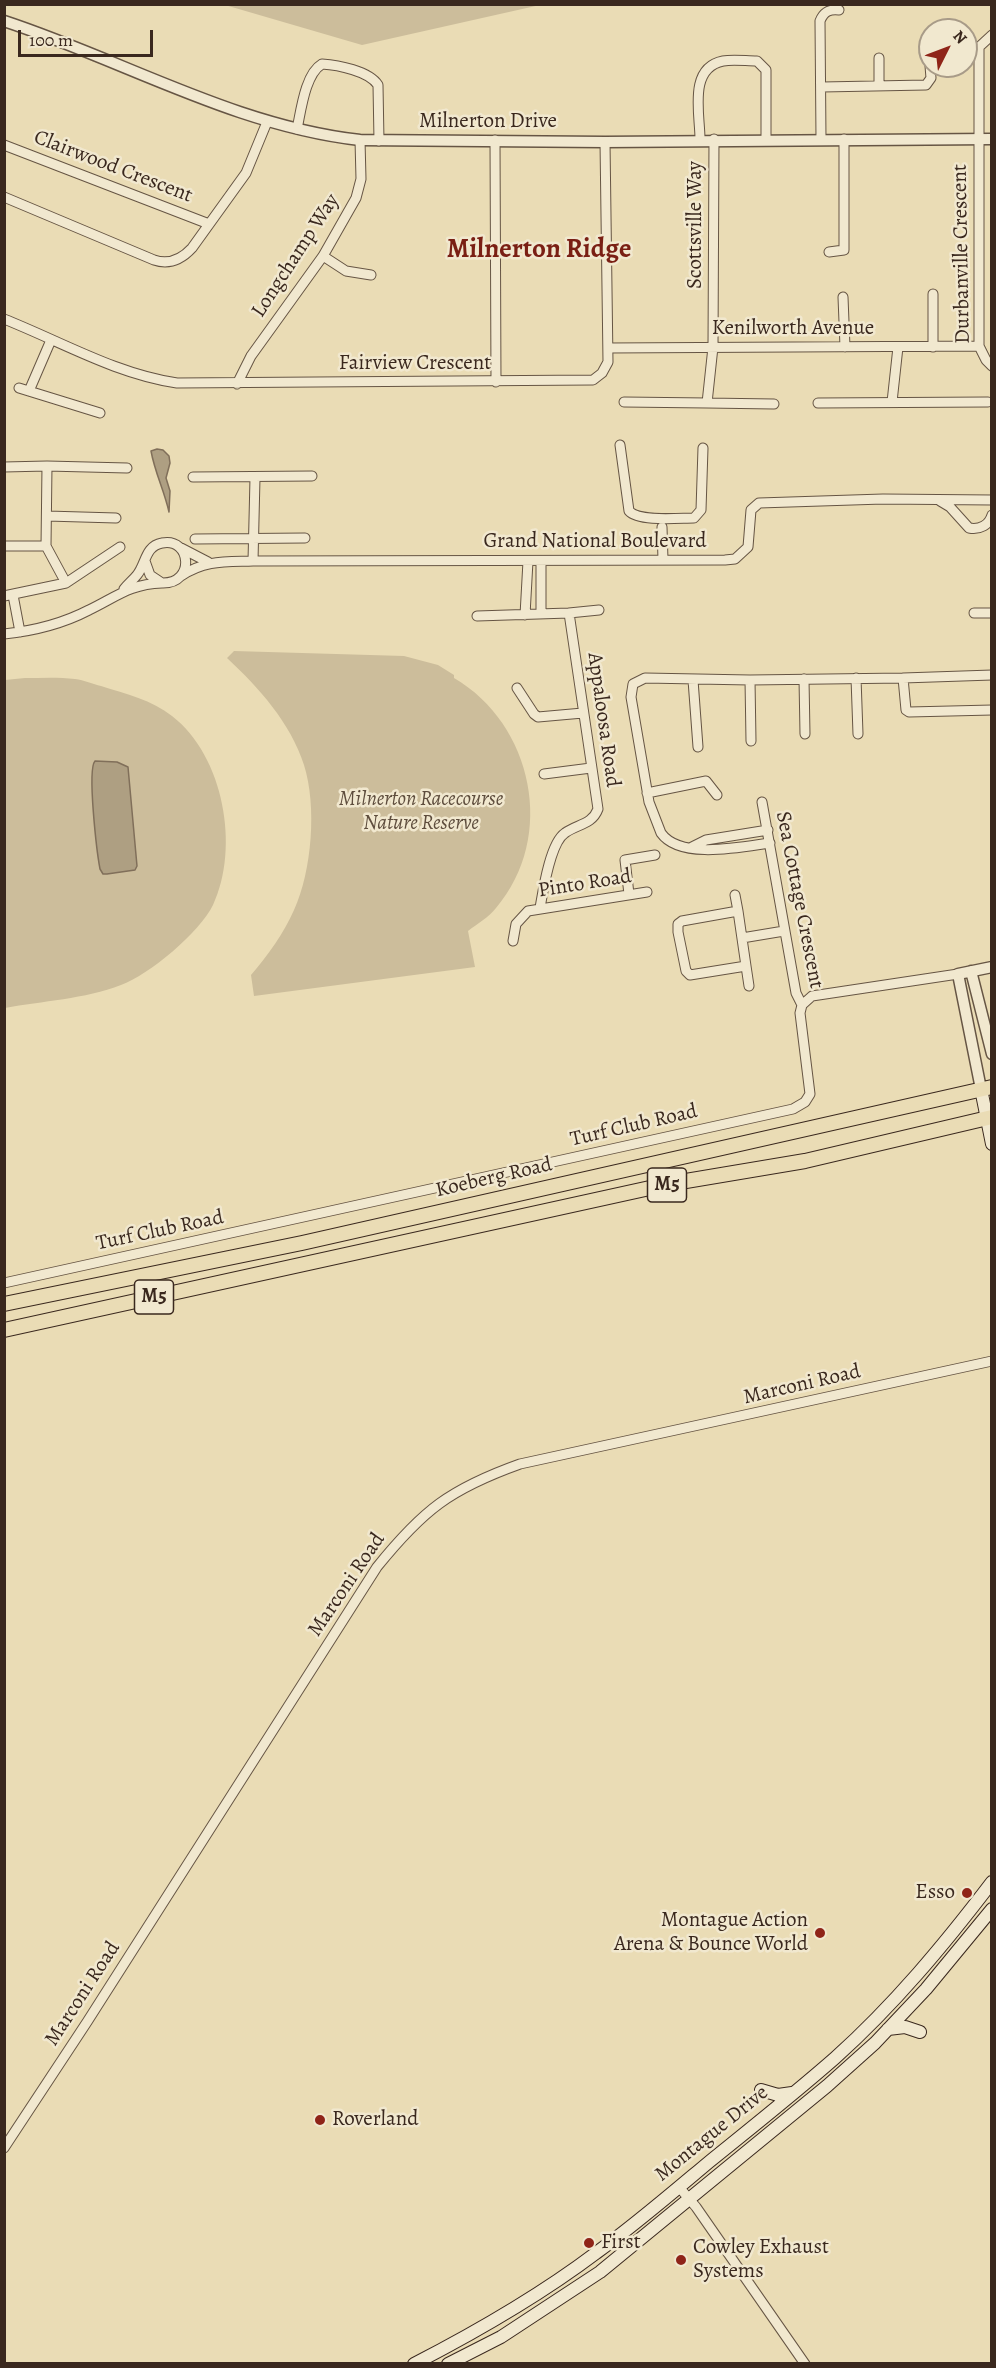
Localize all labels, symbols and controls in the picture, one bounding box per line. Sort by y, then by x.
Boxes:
scale bar [21,18,156,56]
north arrow [918,18,978,78]
text: N [948,26,972,49]
text: 100 m [29,28,73,52]
street label: Milnerton Drive [419,109,557,135]
street label: Clairwood Crescent [30,125,196,209]
street label: Scottsville Way [683,161,709,289]
street label: Durbanville Crescent [948,164,976,344]
street label: Longchamp Way [247,189,345,323]
district label: Milnerton Ridge [447,234,631,266]
street label: Kenilworth Avenue [712,316,874,342]
street label: Fairview Crescent [339,351,491,377]
street label: Grand National Boulevard [483,529,707,555]
street label: Appaloosa Road [581,651,625,789]
park label: Milnerton Racecourse Nature Reserve [339,787,503,837]
street label: Sea Cottage Crescent [769,809,829,991]
street label: Pinto Road [537,864,633,904]
street label: Turf Club Road [568,1099,700,1153]
street label: Koeberg Road [433,1152,555,1204]
road number: M5 [648,1168,686,1202]
street label: Turf Club Road [94,1205,226,1257]
road number: M5 [134,1280,174,1314]
street label: Marconi Road [741,1359,863,1411]
street label: Marconi Road [303,1528,391,1642]
place label: Esso [915,1880,955,1906]
marker: Esso [960,1886,974,1900]
place label: Montague Action Arena & Bounce World [614,1908,808,1958]
marker: Montague Action Arena & Bounce World [813,1926,827,1940]
street label: Marconi Road [40,1937,126,2051]
street label: Montague Drive [650,2081,774,2187]
place label: Roverland [332,2107,418,2133]
marker: Roverland [313,2113,327,2127]
place label: First [601,2230,641,2256]
place label: Cowley Exhaust Systems [693,2235,829,2285]
marker: First [582,2236,596,2250]
marker: Cowley Exhaust Systems [674,2253,688,2267]

